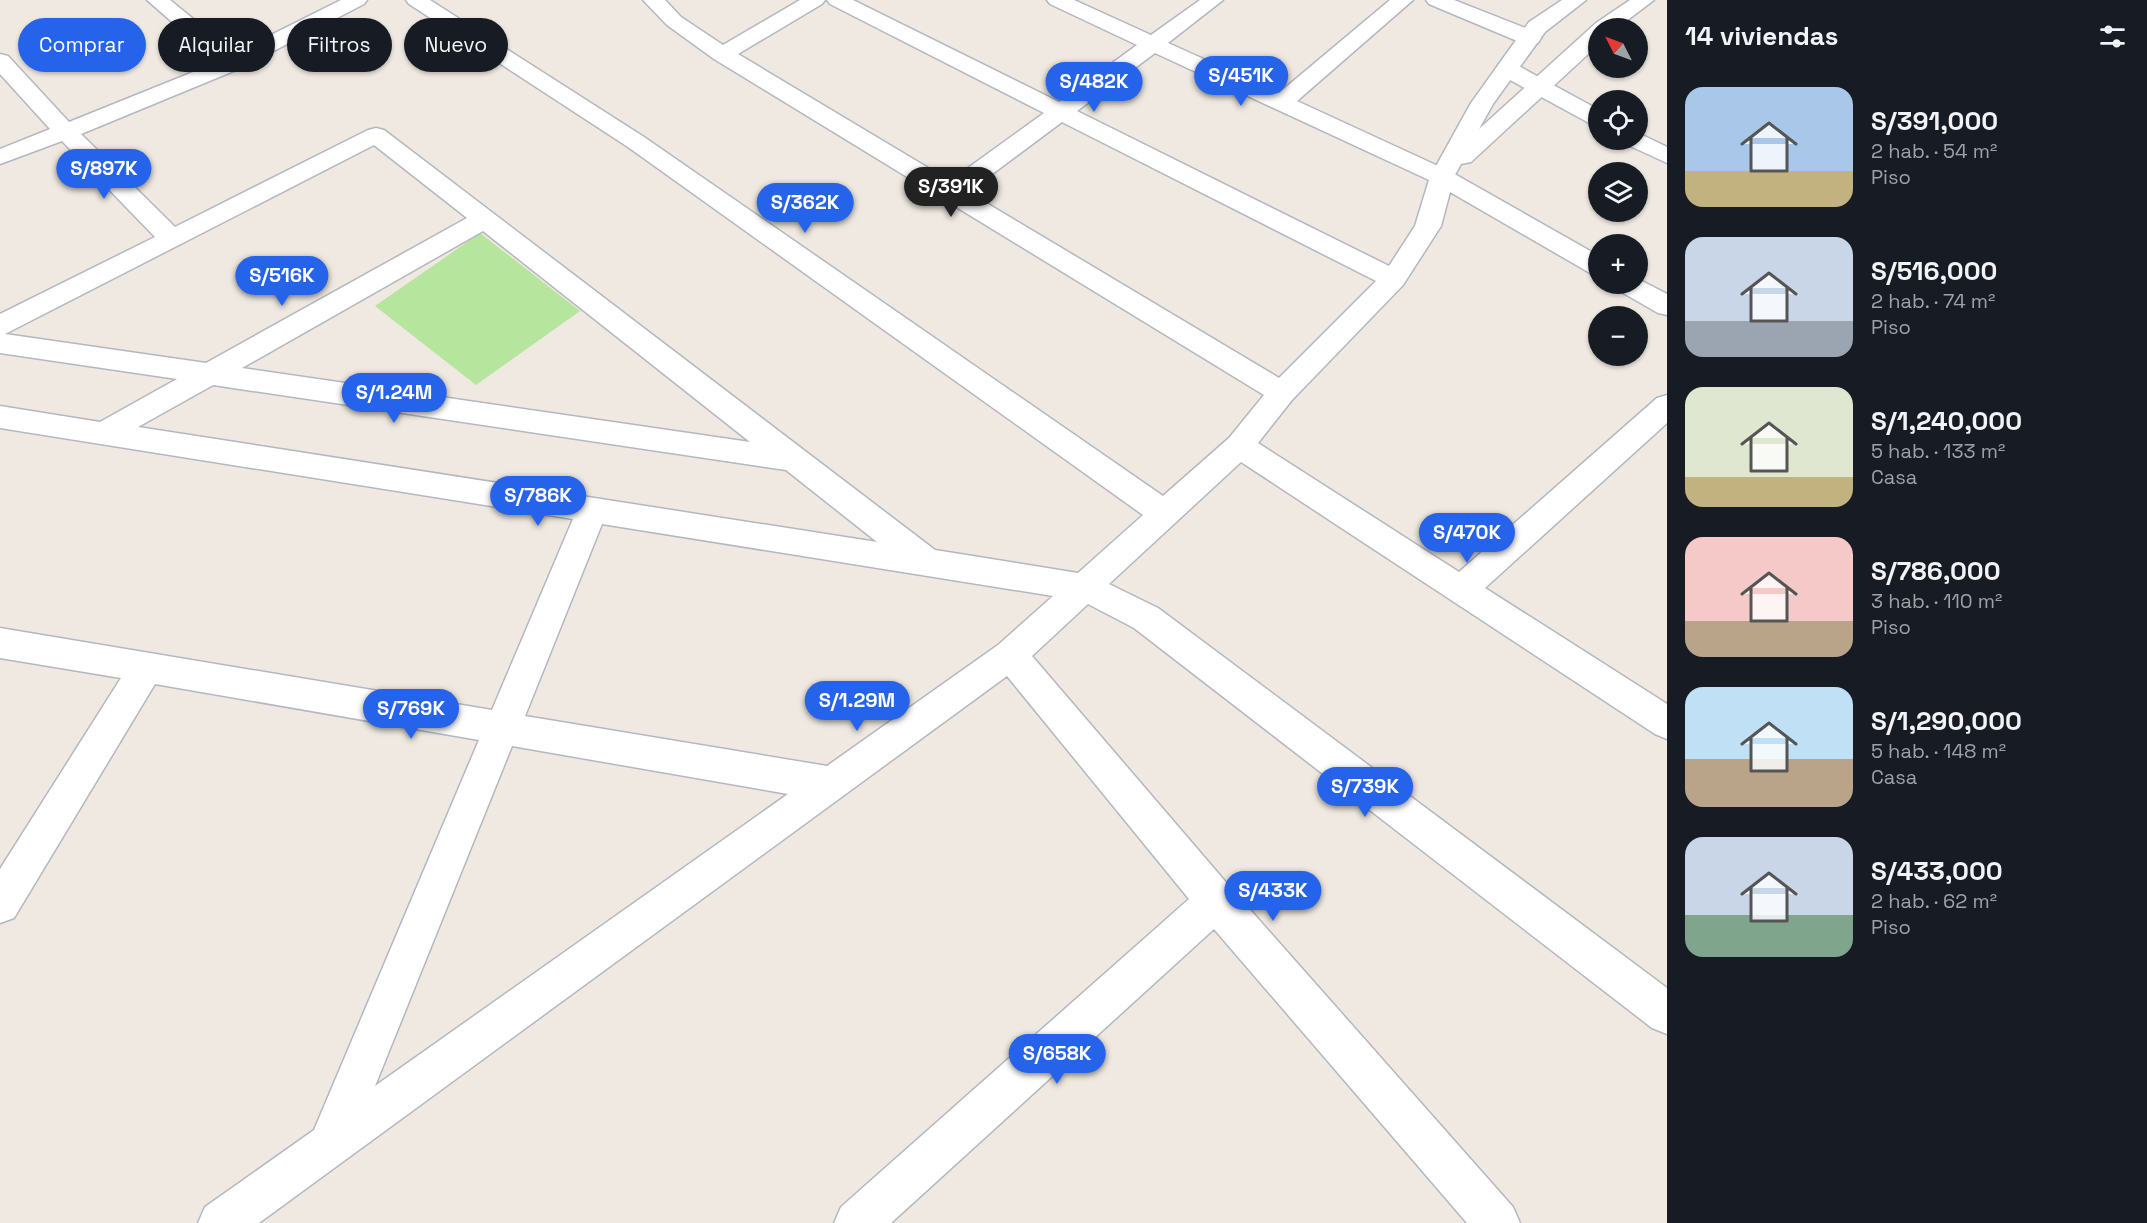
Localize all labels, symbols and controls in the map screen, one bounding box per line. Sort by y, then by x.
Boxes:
chip: Comprar [18,18,146,72]
chip: Alquilar [158,18,275,72]
chip: Filtros [287,18,392,72]
chip: Nuevo [404,18,508,72]
north arrow [1588,18,1648,78]
map controls [1588,18,1648,366]
text: 14 viviendas [1685,19,1838,53]
icon: filters [2096,20,2129,53]
pin: S/451K [1192,56,1290,107]
pin: S/482K [1045,62,1143,113]
text: S/451K [1208,62,1274,88]
text: S/482K [1060,68,1128,94]
button: locate [1588,90,1648,150]
text: S/391,000 [1871,104,1998,138]
icon: home [1733,111,1805,183]
text: 2 hab. · 54 m² [1871,138,1997,164]
pin: S/897K [55,149,153,200]
text: S/897K [70,155,138,181]
button: layers [1588,162,1648,222]
text: Piso [1871,164,1911,190]
pin: S/391K [902,167,1000,218]
text: S/391K [918,173,984,199]
pin: S/362K [756,183,854,234]
text: S/362K [771,189,839,215]
button: + [1588,234,1648,294]
text: S/516,000 [1871,254,1997,288]
pin: S/516K [233,256,331,307]
icon: home [1733,261,1805,333]
text: S/516K [249,262,315,288]
text: 2 hab. · 74 m² [1871,288,1995,314]
button: − [1588,306,1648,366]
text: Piso [1871,314,1911,340]
pin: S/1.24M [339,373,449,424]
text: S/1.24M [356,379,432,405]
text: S/1,240,000 [1871,404,2022,438]
icon: home [1733,411,1805,483]
text: 5 hab. · 133 m² [1871,438,2005,464]
text: Casa [1871,464,1917,490]
pin: S/786K [489,476,587,527]
text: S/786K [504,482,572,508]
pin: S/470K [1418,513,1516,564]
text: S/470K [1433,519,1501,545]
text: S/786,000 [1871,554,2001,588]
icon: home [1733,561,1805,633]
text: 3 hab. · 110 m² [1871,588,2002,614]
text: Piso [1871,614,1911,640]
pin: S/1.29M [802,681,912,732]
text: S/1.29M [819,687,895,713]
pin: S/769K [362,689,460,740]
text: S/769K [377,695,445,721]
text: S/1,290,000 [1871,704,2022,738]
icon: home [1733,711,1805,783]
text: 5 hab. · 148 m² [1871,738,2006,764]
text: Casa [1871,764,1917,790]
pin: S/739K [1316,767,1414,818]
text: S/739K [1331,773,1399,799]
text: S/433,000 [1871,854,2003,888]
icon: home [1733,861,1805,933]
pin: S/433K [1224,871,1322,922]
text: S/433K [1238,877,1308,903]
text: 2 hab. · 62 m² [1871,888,1997,914]
text: Piso [1871,914,1911,940]
pin: S/658K [1008,1034,1106,1085]
text: S/658K [1023,1040,1091,1066]

